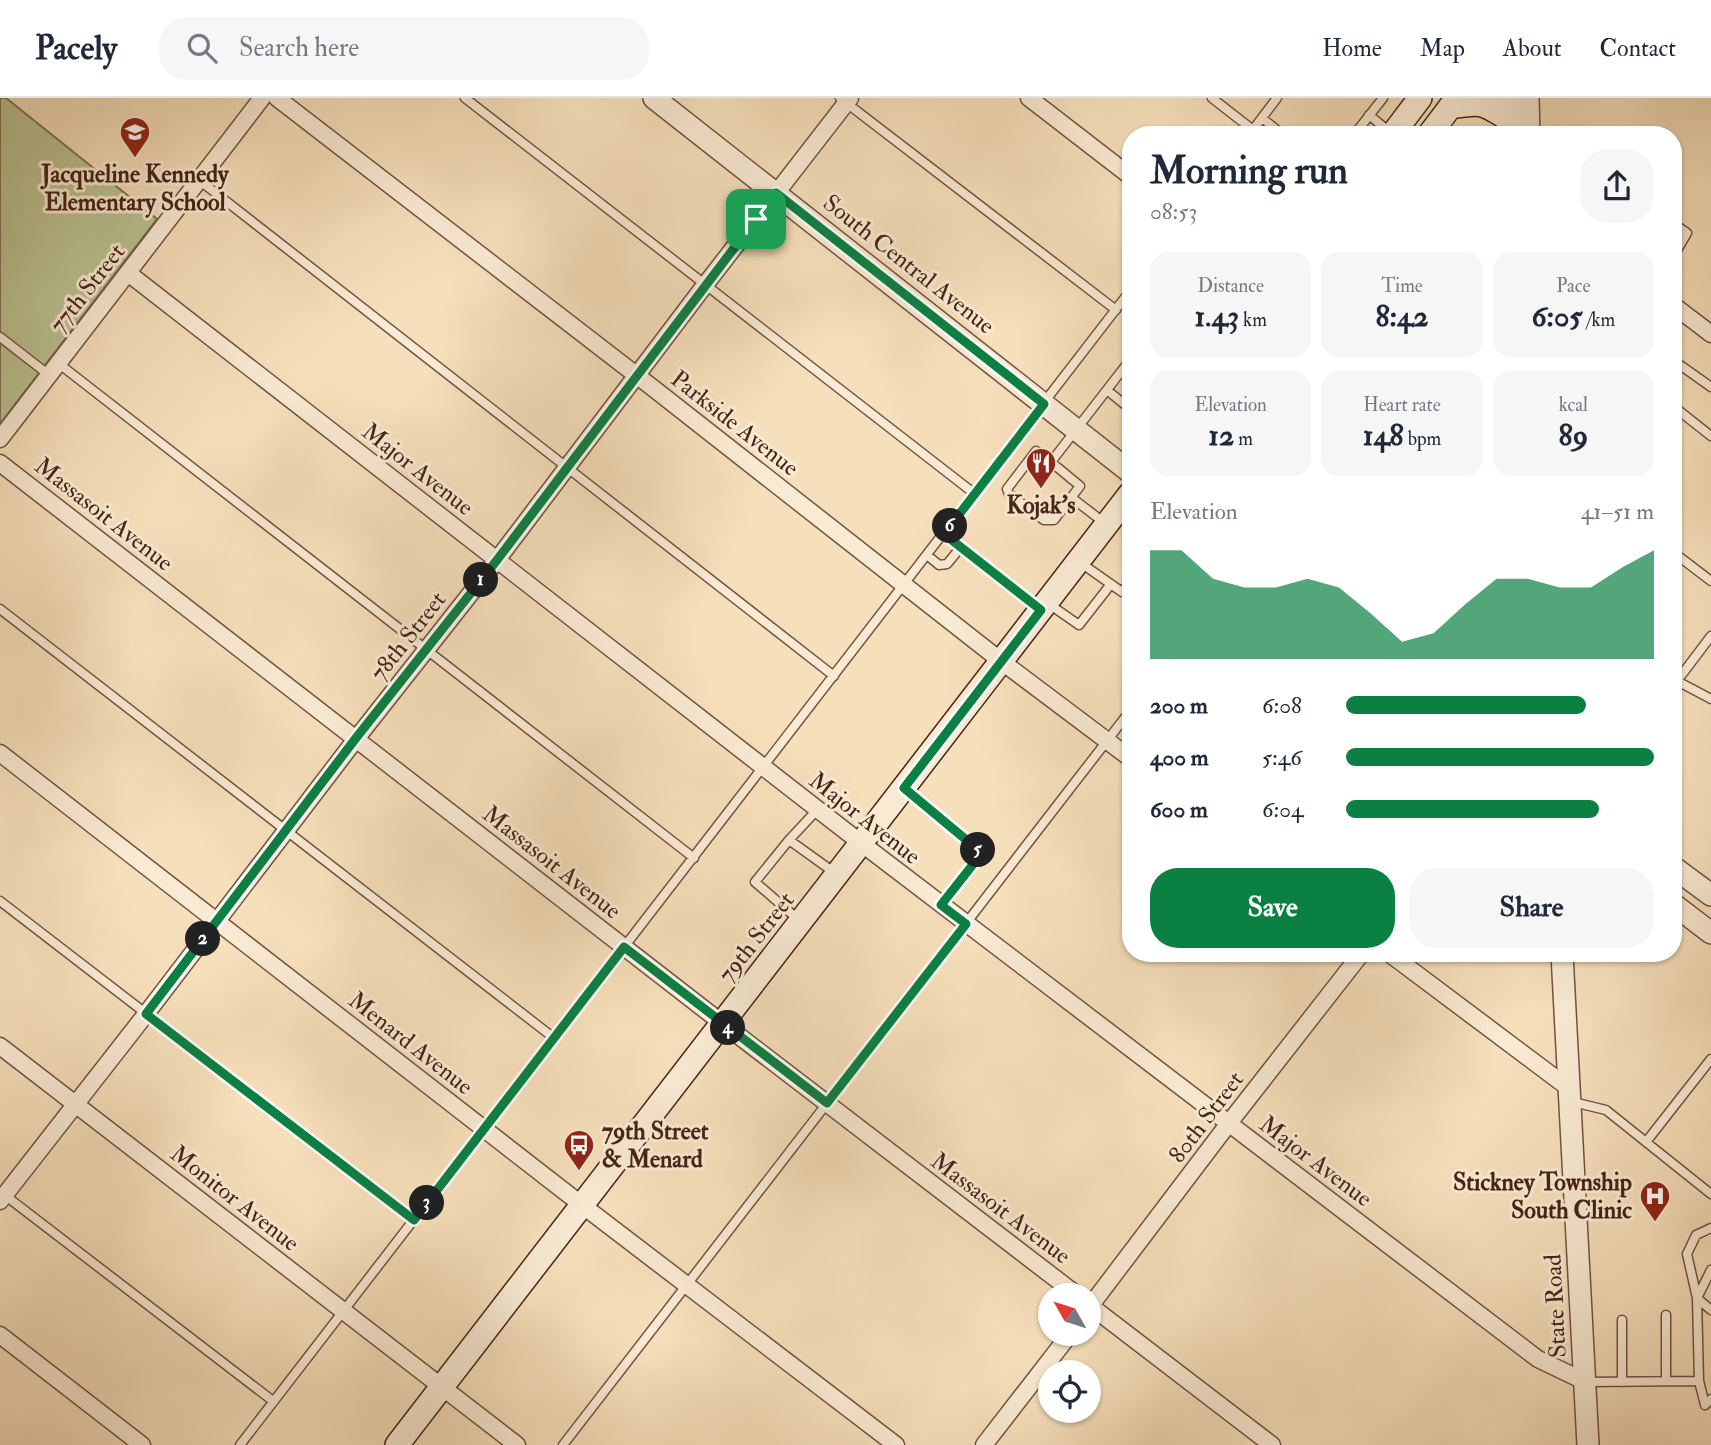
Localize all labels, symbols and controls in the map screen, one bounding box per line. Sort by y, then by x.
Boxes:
search box [159,17,649,80]
text: Pacely [35,28,117,69]
icon: search [183,29,221,67]
text: Search here [239,32,359,64]
text: Home [1322,33,1382,64]
text: Map [1420,33,1465,64]
text: About [1503,33,1562,64]
text: Contact [1600,33,1676,64]
school or university icon: Jacqueline Kennedy Elementary School [118,115,152,159]
text: Morning run [1150,147,1348,195]
button: share [1580,149,1654,223]
place label: Jacqueline Kennedy Elementary School [40,159,230,218]
street label: South Central Avenue [816,188,1001,341]
pin [726,189,786,249]
text: 08:53 [1150,197,1197,226]
icon: arrive [737,200,775,238]
street label: 77th Street [43,237,132,339]
text: Distance [1197,274,1264,298]
text: Time [1381,274,1423,298]
text: Pace [1556,274,1590,298]
text: 1.43 [1194,298,1239,335]
text: 8:42 [1376,298,1428,335]
text: 6:05 [1531,298,1583,335]
text: km [1239,308,1267,332]
text: /km [1583,308,1615,332]
street label: Parkside Avenue [664,364,805,483]
text: Elevation [1194,393,1267,417]
text: Heart rate [1363,393,1441,417]
text: kcal [1559,393,1588,417]
street label: Major Avenue [356,416,480,523]
text: 12 [1208,417,1234,454]
text: 148 [1363,417,1404,454]
text: 89 [1559,417,1588,454]
text: m [1234,427,1253,451]
text: bpm [1404,427,1441,451]
restaurant icon: Kojak's [1024,446,1058,490]
street label: Massasoit Avenue [28,451,179,578]
place label: Kojak's [1007,490,1075,521]
text: Elevation [1150,497,1238,526]
text: 41–51 m [1581,497,1654,526]
pin: 6 [932,508,968,544]
text: 6 [945,513,954,537]
pin: 1 [463,562,498,598]
text: 1 [477,567,484,591]
street label: 78th Street [364,585,453,687]
text: 200 m [1150,691,1208,720]
text: 6:08 [1262,691,1302,720]
text: 400 m [1150,743,1209,772]
text: 5:46 [1262,743,1302,772]
street label: Major Avenue [803,765,927,872]
text: 600 m [1150,795,1208,824]
text: 6:04 [1262,795,1303,824]
street label: Massasoit Avenue [476,799,627,926]
pin: 5 [960,832,996,868]
text: 5 [973,837,982,861]
button: Save [1150,868,1395,948]
button: Share [1409,868,1654,948]
street label: 79th Street [711,886,802,989]
pin: 2 [186,922,220,956]
text: 2 [198,926,207,950]
street label: Menard Avenue [342,985,479,1102]
pin: 4 [710,1010,746,1046]
text: 4 [722,1015,733,1039]
street label: 80th Street [1162,1065,1251,1169]
street label: Major Avenue [1253,1109,1378,1214]
place label: 79th Street & Menard [602,1116,709,1175]
bus stop icon: 79th Street & Menard [562,1128,596,1172]
street label: Monitor Avenue [164,1138,306,1259]
street label: Massasoit Avenue [924,1146,1077,1271]
place label: Stickney Township South Clinic [1453,1167,1632,1226]
hospital icon: Stickney Township South Clinic [1638,1179,1672,1223]
pin: 3 [410,1186,444,1220]
text: 3 [423,1190,430,1214]
street label: State Road [1537,1253,1574,1359]
north arrow [1038,1283,1101,1346]
map controls [1038,1283,1101,1423]
button: locate [1038,1360,1101,1423]

